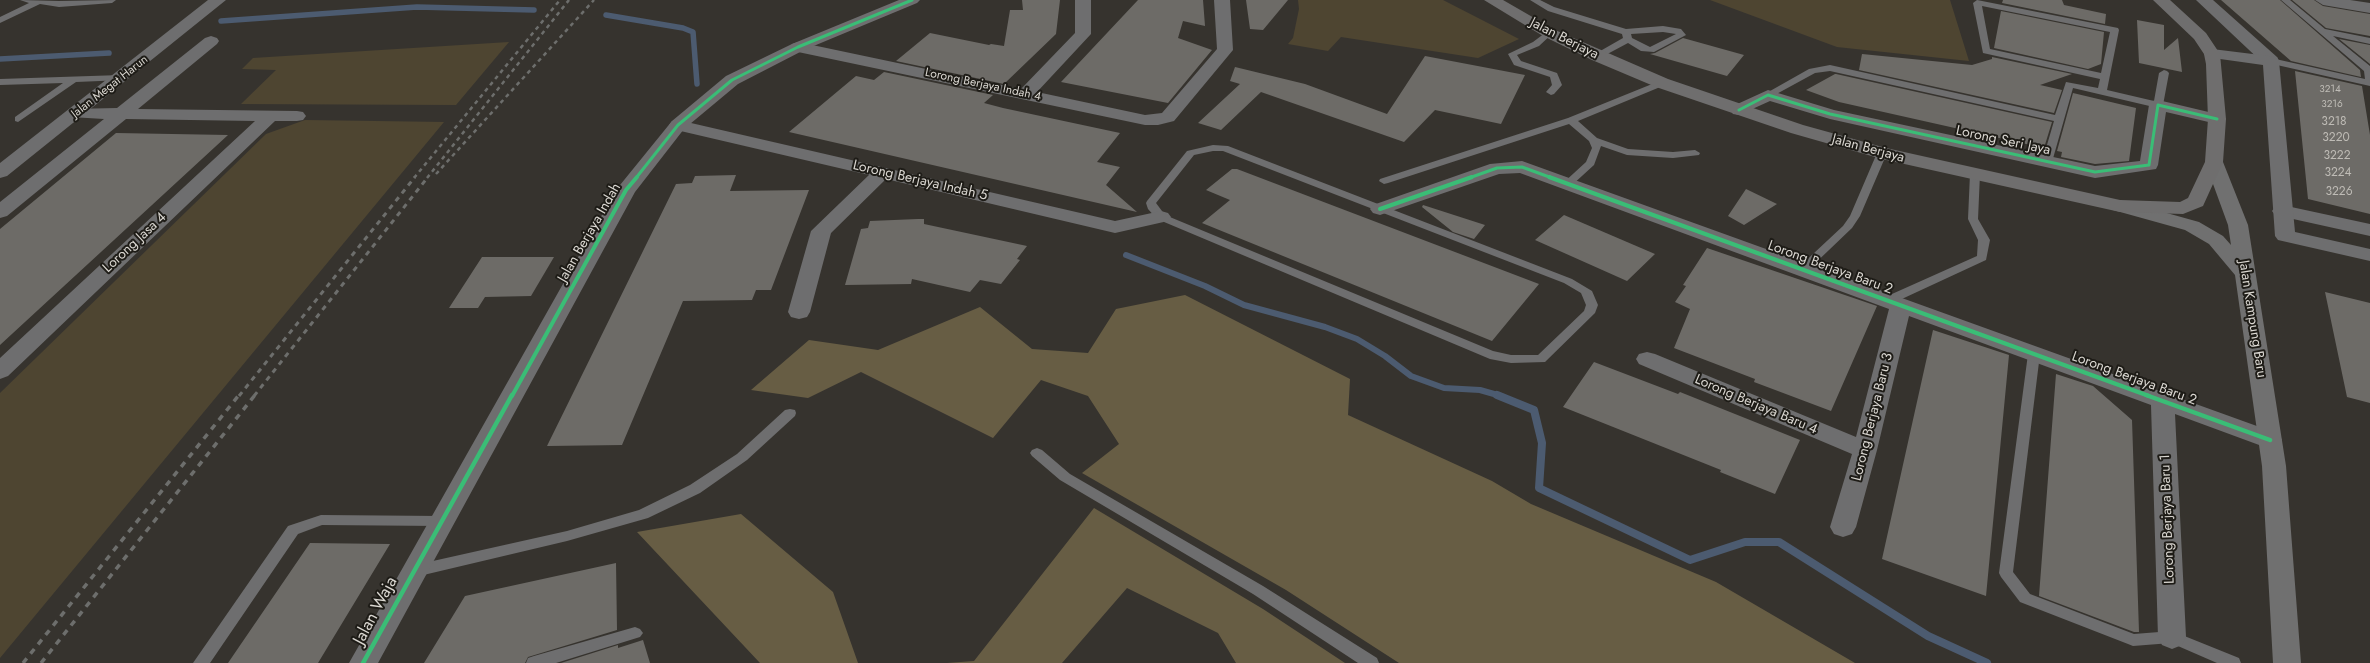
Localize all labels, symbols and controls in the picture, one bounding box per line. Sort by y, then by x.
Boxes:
street label: Jalan Berjaya [1527,15,1601,63]
street label: Jalan Megat Harun [69,53,151,121]
street label: Lorong Berjaya Indah 4 [924,66,1042,104]
house number: 3214 [2319,84,2341,96]
house number: 3216 [2321,99,2343,111]
house number: 3218 [2321,115,2347,129]
street label: Lorong Seri Jaya [1954,123,2052,159]
street label: Jalan Berjaya [1830,131,1906,167]
house number: 3220 [2322,131,2350,145]
house number: 3222 [2323,149,2351,163]
street label: Lorong Berjaya Indah 5 [851,157,989,205]
house number: 3224 [2324,166,2352,180]
street label: Jalan Berjaya Indah [555,181,625,285]
house number: 3226 [2325,185,2353,199]
street label: Lorong Jasa 4 [100,209,170,277]
street label: Lorong Berjaya Baru 2 [1765,238,1895,298]
street label: Jalan Kampung Baru [2234,259,2270,379]
street label: Lorong Berjaya Baru 2 [2069,349,2199,409]
street label: Lorong Berjaya Baru 3 [1849,351,1897,483]
street label: Lorong Berjaya Baru 4 [1692,372,1820,438]
street label: Lorong Berjaya Baru 1 [2157,454,2179,584]
street label: Jalan Waja [350,573,402,649]

